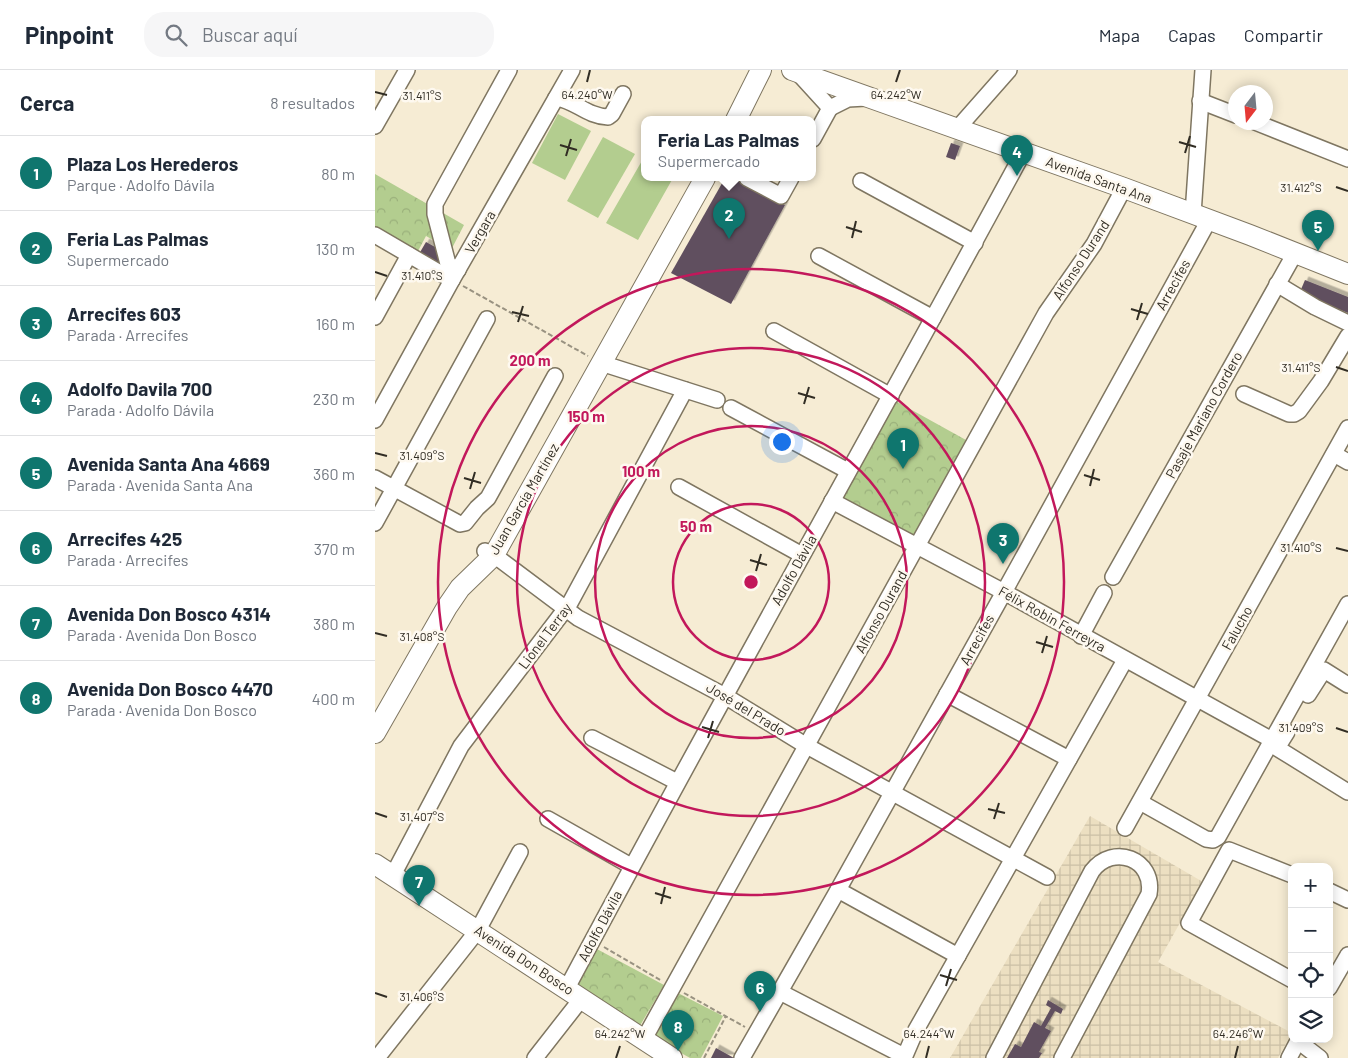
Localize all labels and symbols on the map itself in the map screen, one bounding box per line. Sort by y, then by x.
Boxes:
north arrow [1228,85,1273,130]
text: 64.240°W [561,87,613,101]
text: 64.242°W [871,87,922,101]
text: 31.411°S [402,88,442,102]
pin: 4 [1001,135,1033,176]
street label: Avenida Santa Ana [1044,152,1155,207]
text: 31.412°S [1280,180,1322,194]
pin: 2 [713,198,745,239]
street label: Vergara [460,207,499,256]
pin: 5 [1302,210,1334,251]
street label: Alfonso Durand [1048,217,1113,303]
street label: Arrecifes [1152,256,1194,313]
text: 31.410°S [401,268,443,282]
street label: Pasaje Mariano Cordero [1162,348,1246,481]
text: 200 m [509,351,551,369]
text: 31.411°S [1281,360,1321,374]
text: 150 m [567,407,605,425]
pin: 1 [887,428,919,469]
your location [769,429,795,455]
street label: Juan García Martínez [485,440,562,557]
text: 31.409°S [400,448,444,462]
text: 100 m [622,462,660,480]
text: 50 m [680,517,712,535]
pin: 3 [987,523,1019,564]
street label: Adolfo Dávila [767,532,820,608]
text: 31.410°S [1280,540,1322,554]
street label: Alfonso Durand [851,568,910,656]
centre of rings [742,573,760,591]
street label: Félix Robin Ferreyra [996,582,1109,655]
street label: Lionel Terray [514,599,575,672]
street label: Falucho [1218,603,1256,653]
street label: Arrecifes [956,611,998,668]
text: 31.408°S [400,629,444,643]
street label: José del Prado [703,678,789,739]
text: 31.409°S [1279,720,1323,734]
text: 31.407°S [400,809,444,823]
pin: 7 [403,865,435,906]
street label: Adolfo Dávila [574,887,625,964]
street label: Avenida Don Bosco [471,921,577,998]
pin: 6 [744,971,776,1012]
text: 31.406°S [400,989,444,1003]
pin: 8 [662,1010,694,1051]
text: 64.242°W [595,1026,646,1040]
text: 64.244°W [904,1026,955,1040]
text: 64.246°W [1213,1026,1264,1040]

